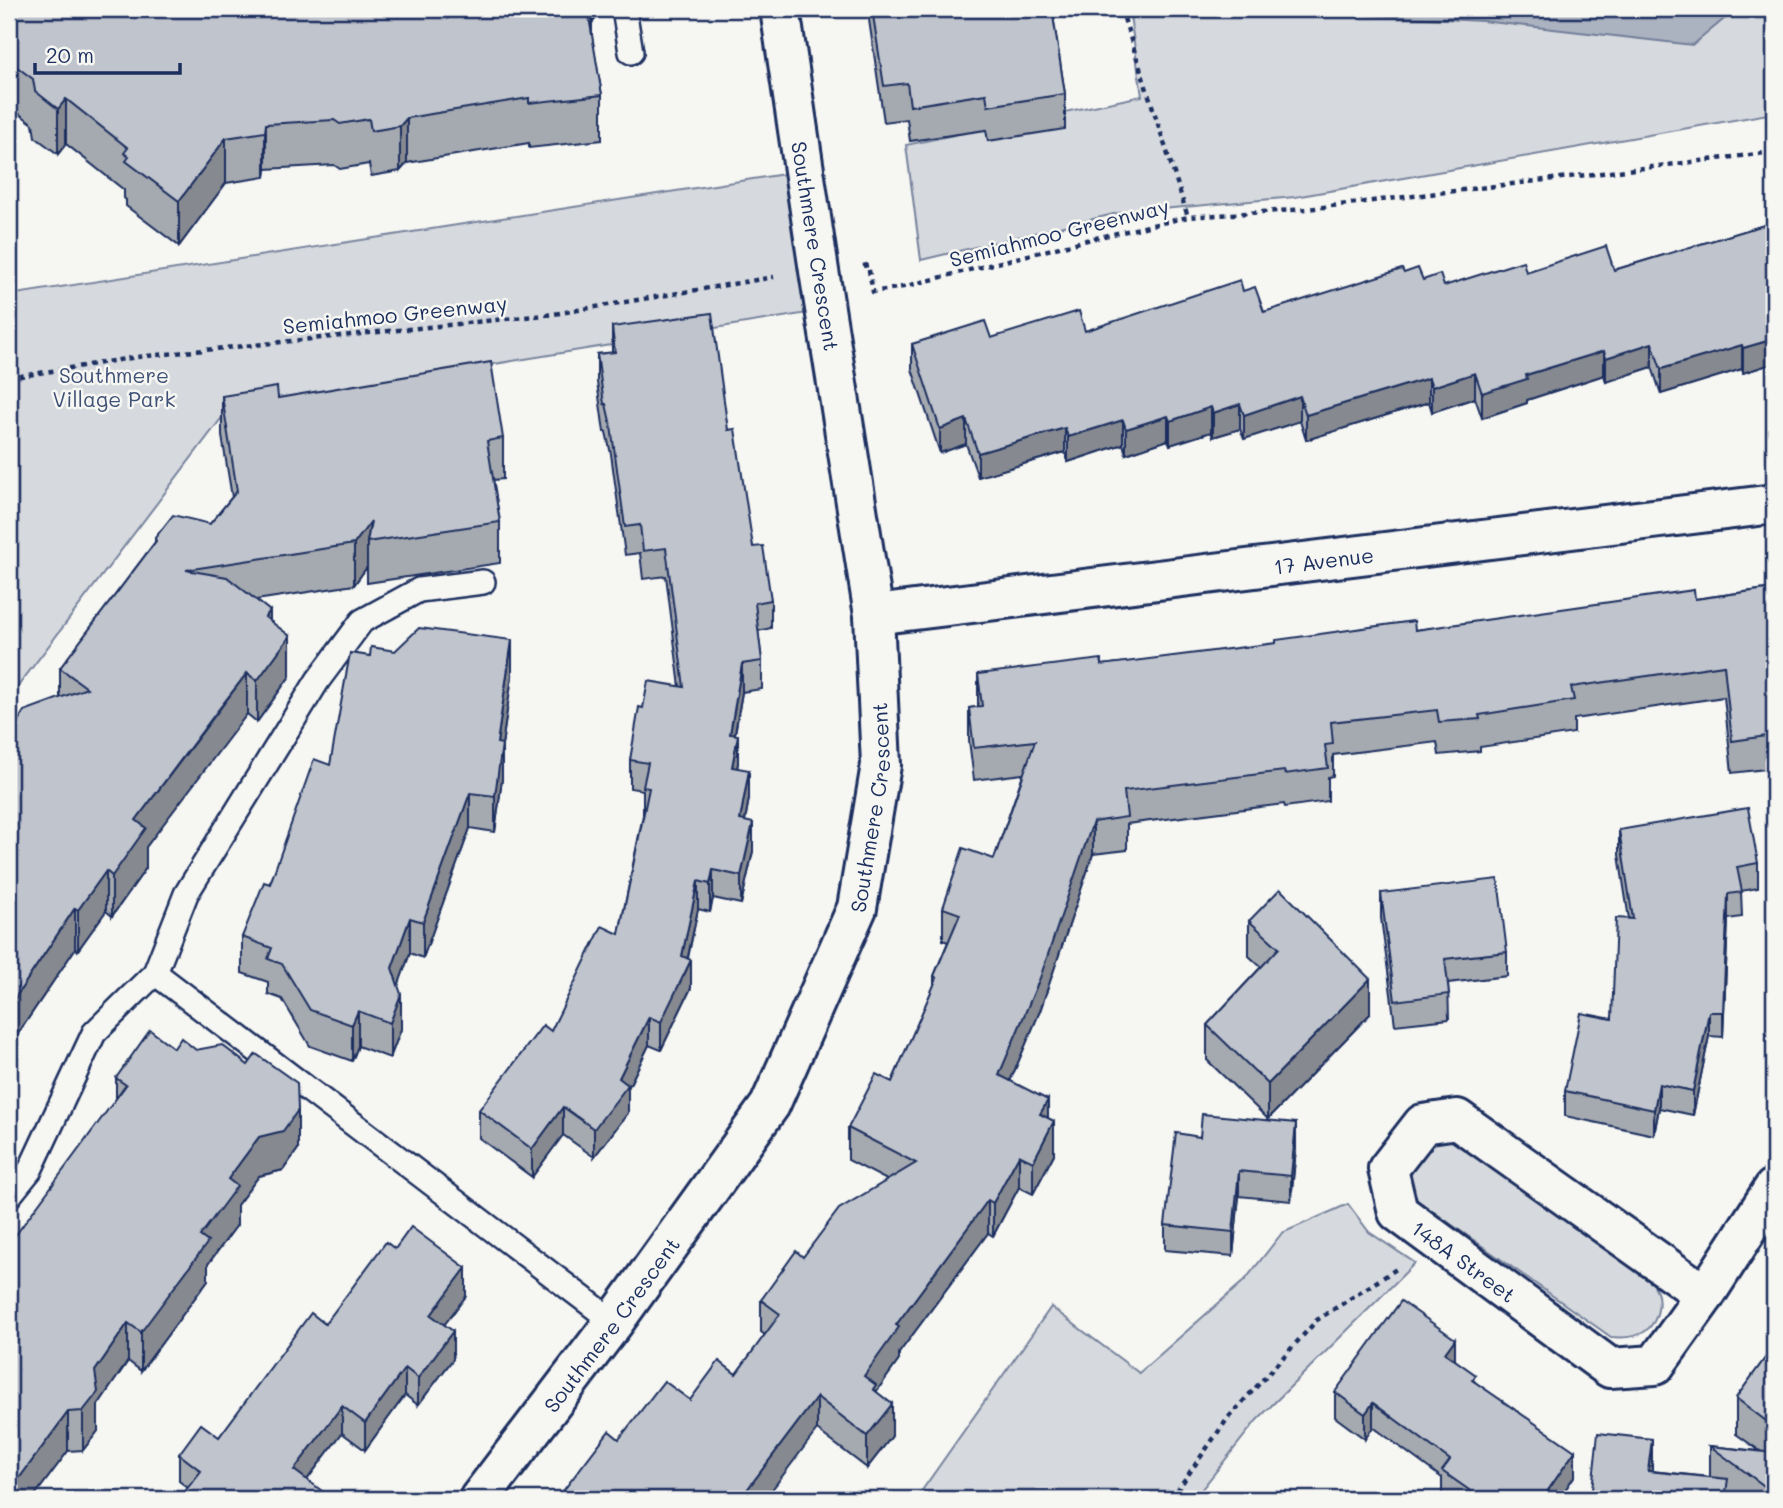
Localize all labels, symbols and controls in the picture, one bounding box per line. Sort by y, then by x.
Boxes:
scale bar [35,32,180,76]
text: 20 m [46,41,94,68]
street label: Southmere Crescent [786,139,846,353]
street label: Semiahmoo Greenway [946,192,1172,272]
street label: Semiahmoo Greenway [282,289,508,339]
park label: Southmere Village Park [52,361,176,412]
street label: 17 Avenue [1272,540,1375,579]
street label: Southmere Crescent [843,702,895,914]
street label: 148A Street [1407,1214,1521,1308]
street label: Southmere Crescent [537,1231,685,1417]

